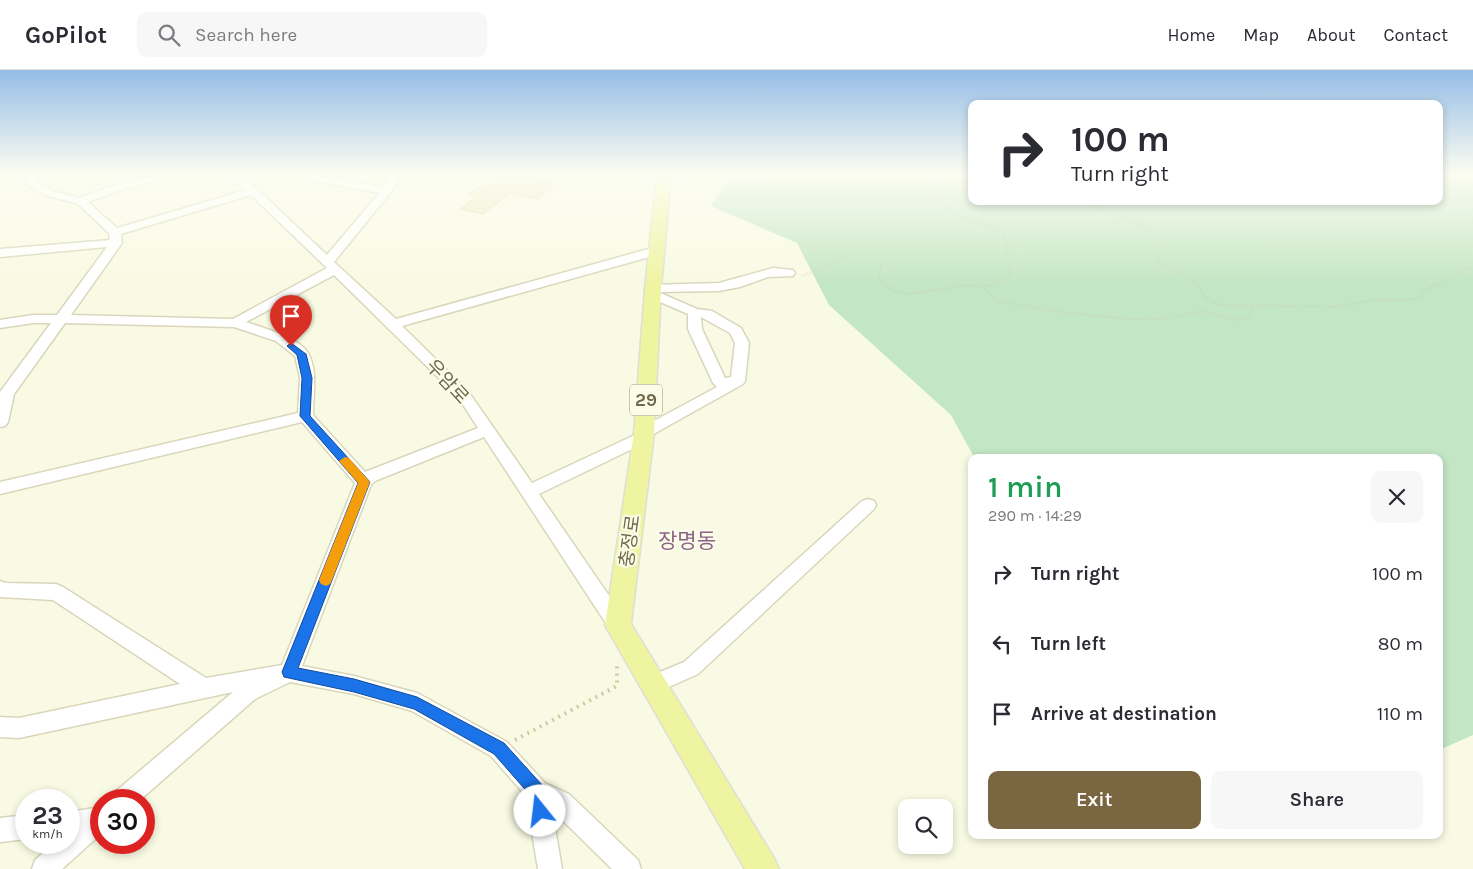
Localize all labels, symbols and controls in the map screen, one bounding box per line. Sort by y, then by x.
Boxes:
search box [137,12,487,57]
text: GoPilot [25,21,107,49]
icon: search [155,21,183,49]
text: Search here [195,24,297,46]
text: Home [1167,24,1215,46]
text: Map [1243,24,1279,46]
text: About [1307,24,1356,46]
text: Contact [1384,24,1448,46]
text: 100 m [1071,119,1170,160]
icon: right [988,120,1053,185]
text: Turn right [1071,161,1169,187]
pin [270,295,312,346]
icon: arrive [277,302,305,330]
street label: 우암로 [421,355,473,408]
road number: 29 [630,384,662,416]
text: 1 min [988,469,1062,505]
button: close [1371,471,1423,523]
text: 290 m · 14:29 [988,506,1082,525]
street label: 충정로 [615,514,645,569]
district label: 장명동 [658,529,716,553]
icon: right [988,560,1016,588]
text: Turn right [1031,563,1120,585]
text: 100 m [1372,563,1423,585]
icon: left [988,630,1016,658]
text: Turn left [1031,633,1106,655]
text: 80 m [1378,633,1423,655]
icon: arrive [988,700,1016,728]
text: Arrive at destination [1031,703,1217,725]
text: 110 m [1377,703,1423,725]
button: Exit [988,771,1201,829]
button: Share [1211,771,1423,829]
position arrow [513,784,565,836]
speed limit sign: 30 [90,789,155,854]
map controls [898,799,953,854]
button: search [898,799,953,854]
text: 23 [32,801,63,830]
text: km/h [32,827,63,841]

